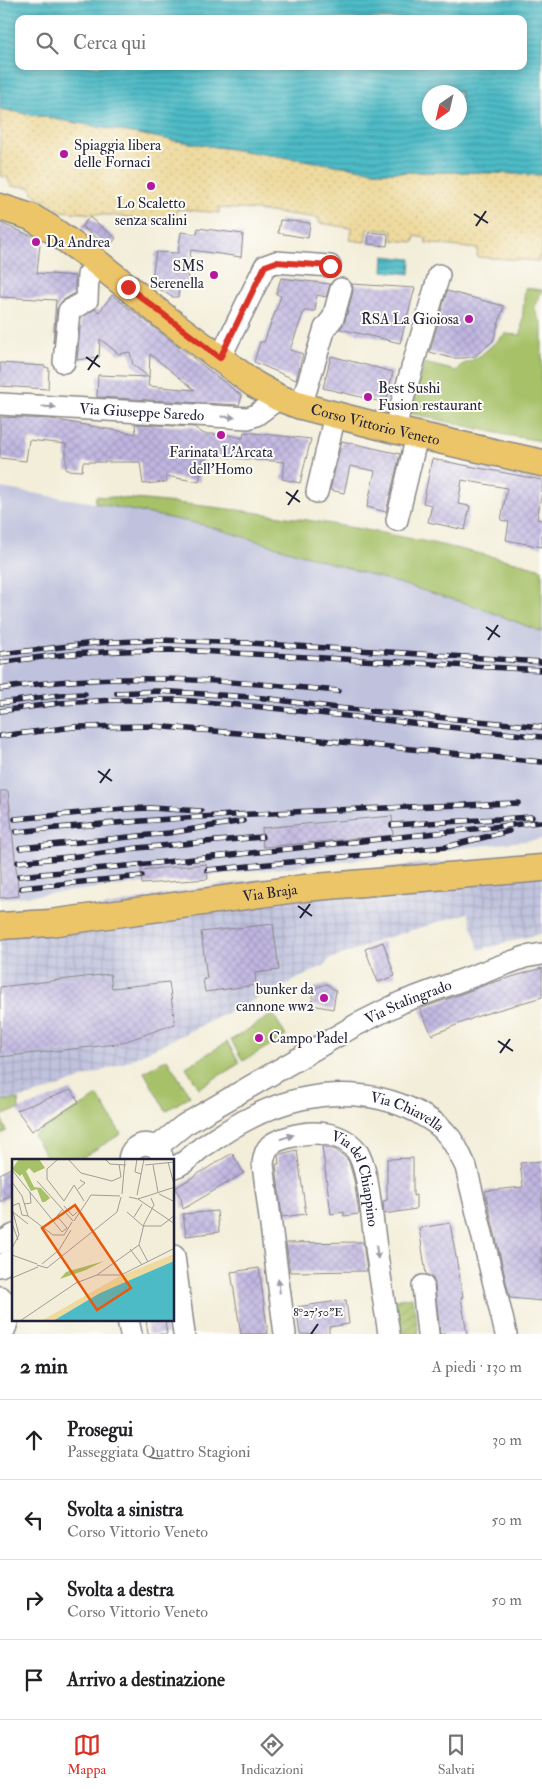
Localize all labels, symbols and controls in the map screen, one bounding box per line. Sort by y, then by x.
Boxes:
search box [15,15,527,70]
icon: search [33,29,61,57]
text: Cerca qui [73,31,146,55]
north arrow [422,85,467,130]
place label: Spiaggia libera delle Fornaci [74,136,162,172]
marker: Spiaggia libera delle Fornaci [58,148,70,160]
marker: Lo Scaletto senza scalini [145,180,157,192]
place label: Lo Scaletto senza scalini [115,194,187,230]
place label: Da Andrea [46,233,111,252]
marker: Da Andrea [30,236,42,248]
route start [319,255,342,278]
place label: SMS Serenella [150,257,205,293]
marker: SMS Serenella [208,269,220,281]
route end [117,276,140,299]
place label: RSA La Gioiosa [361,310,460,329]
marker: RSA La Gioiosa [463,313,475,325]
place label: Best Sushi Fusion restaurant [378,379,482,415]
marker: Best Sushi Fusion restaurant [362,391,374,403]
street label: Via Giuseppe Saredo [79,399,205,425]
street label: Corso Vittorio Veneto [309,399,442,449]
one-way arrow [41,403,57,411]
one-way arrow [221,413,237,421]
marker: Farinata L'Arcata dell'Homo [215,429,227,441]
place label: Farinata L'Arcata dell'Homo [169,443,274,479]
street label: Via Braja [241,879,299,906]
street label: Via Stalingrado [361,975,454,1029]
place label: bunker da cannone ww2 [236,980,315,1016]
marker: bunker da cannone ww2 [318,992,330,1004]
place label: Campo Padel [269,1029,348,1049]
marker: Campo Padel [253,1032,265,1044]
street label: Via Chiavella [369,1087,449,1136]
street label: Via del Chiappino [329,1126,383,1228]
one-way arrow [279,1133,294,1141]
inset map [12,1159,175,1322]
one-way arrow [373,1245,381,1261]
one-way arrow [275,1277,283,1293]
text: 8°27'50"E [293,1305,343,1320]
text: 2 min [20,1353,68,1380]
text: A piedi · 130 m [432,1357,522,1377]
text: Prosegui [67,1418,133,1442]
icon: ahead [20,1426,48,1454]
text: 30 m [492,1430,522,1450]
text: Passeggiata Quattro Stagioni [67,1442,251,1462]
text: Svolta a sinistra [67,1498,183,1522]
icon: left [20,1506,48,1534]
text: 50 m [491,1510,522,1530]
text: Corso Vittorio Veneto [67,1522,208,1542]
text: Svolta a destra [67,1578,174,1602]
icon: right [20,1586,48,1614]
text: 50 m [491,1590,522,1610]
text: Corso Vittorio Veneto [67,1602,208,1622]
icon: arrive [20,1666,48,1694]
text: Arrivo a destinazione [67,1668,225,1692]
tab: Mappa [67,1731,106,1778]
tab: Indicazioni [241,1731,303,1778]
tab: Salvati [438,1731,475,1778]

